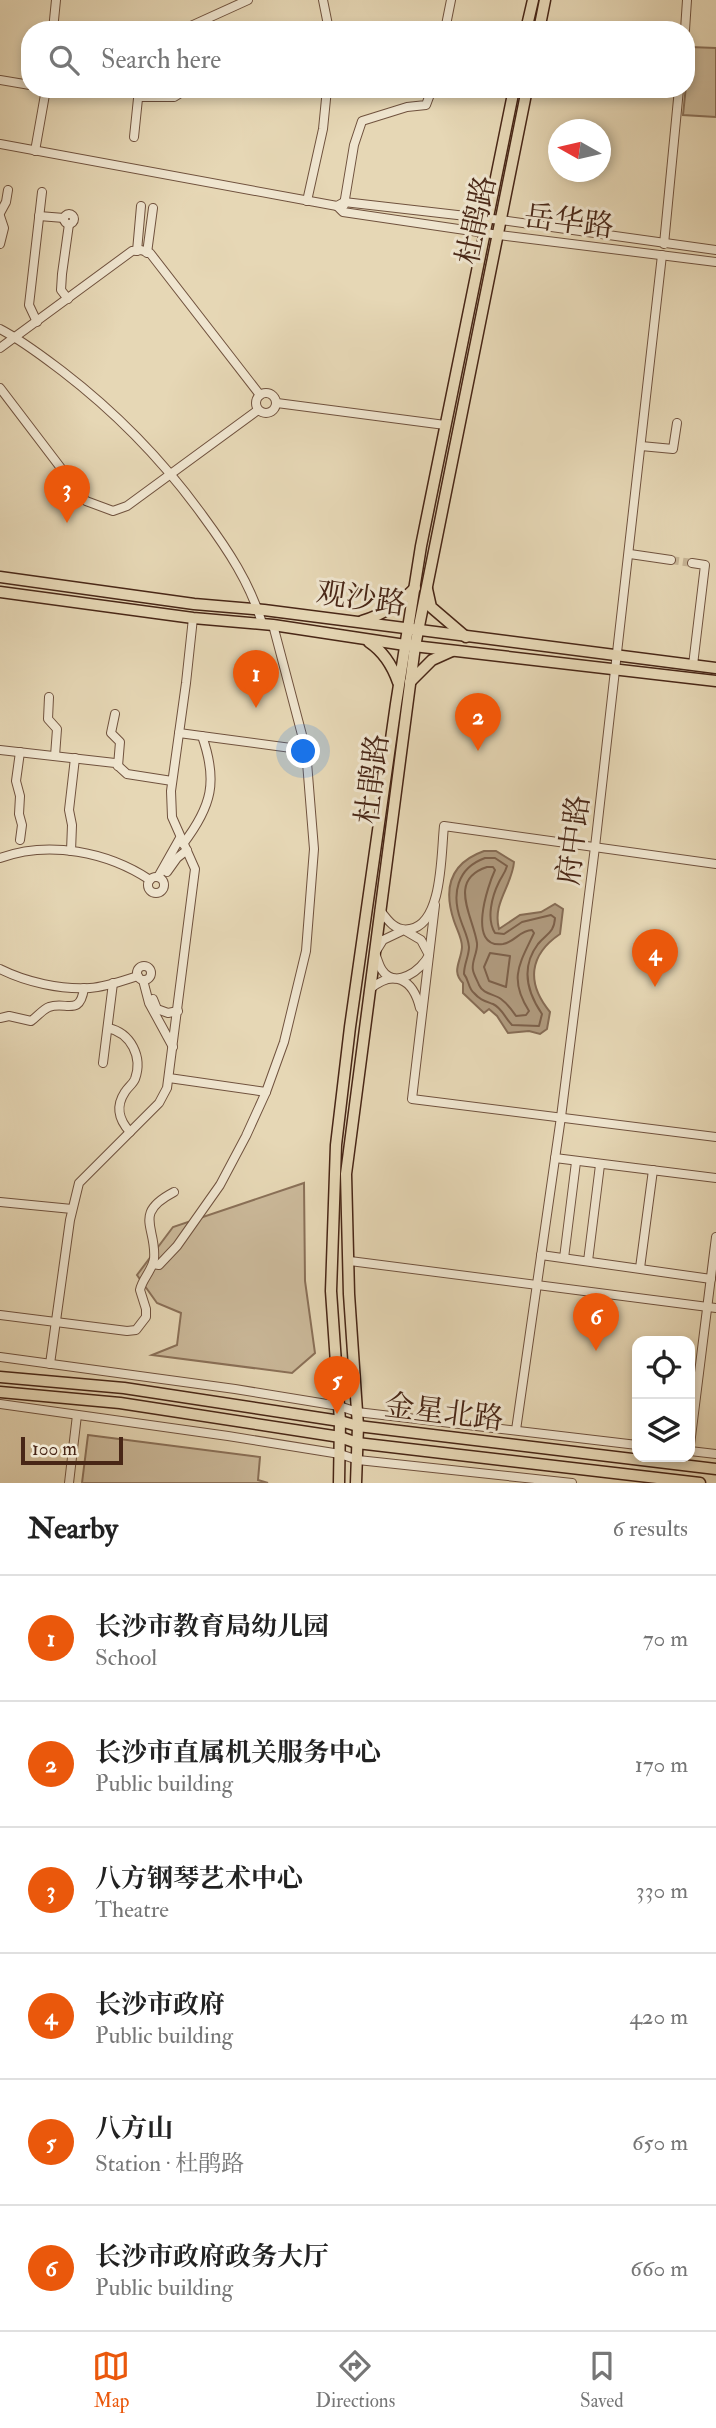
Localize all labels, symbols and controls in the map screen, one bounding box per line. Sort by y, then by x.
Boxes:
search box [21,21,695,98]
icon: search [45,41,83,79]
text: Search here [101,44,221,76]
north arrow [548,119,611,182]
street label: 杜鹃路 [449,172,504,268]
street label: 岳华路 [522,198,616,245]
pin: 3 [44,465,90,523]
street label: 观沙路 [314,574,408,623]
pin: 1 [233,650,279,708]
pin: 2 [455,693,501,751]
street label: 杜鹃路 [349,732,396,826]
your location [286,734,320,768]
street label: 府中路 [550,793,597,887]
pin: 4 [632,929,678,987]
pin: 6 [573,1293,619,1351]
map controls [632,1336,695,1462]
button: locate [632,1336,695,1399]
pin: 5 [314,1356,360,1414]
street label: 金星北路 [382,1387,506,1438]
button: layers [632,1399,695,1462]
scale bar [21,1434,122,1466]
text: 100 m [32,1437,77,1461]
text: Nearby [28,1510,118,1547]
text: 6 results [613,1514,688,1543]
text: 长沙市教育局幼儿园 [95,1611,329,1643]
text: 1 [47,1624,55,1653]
text: 70 m [643,1624,688,1653]
text: School [95,1643,157,1672]
text: 长沙市直属机关服务中心 [95,1737,381,1769]
text: 2 [45,1750,57,1779]
text: 170 m [635,1750,688,1779]
text: Public building [95,1769,233,1798]
text: 八方钢琴艺术中心 [95,1863,303,1895]
text: 3 [47,1876,55,1905]
text: 330 m [636,1876,688,1905]
text: Theatre [95,1895,169,1924]
text: 长沙市政府 [95,1989,225,2021]
text: 4 [45,2002,57,2031]
text: 420 m [629,2002,688,2031]
text: Public building [95,2021,233,2050]
text: 八方山 [95,2113,173,2145]
text: 5 [46,2128,56,2157]
text: 650 m [632,2128,688,2157]
text: Station · 杜鹃路 [95,2149,244,2178]
text: 长沙市政府政务大厅 [95,2241,329,2273]
text: 6 [45,2254,57,2283]
text: 660 m [630,2254,688,2283]
text: Public building [95,2273,233,2302]
tab: Map [92,2347,130,2413]
tab: Directions [315,2347,395,2413]
tab: Saved [580,2347,624,2413]

